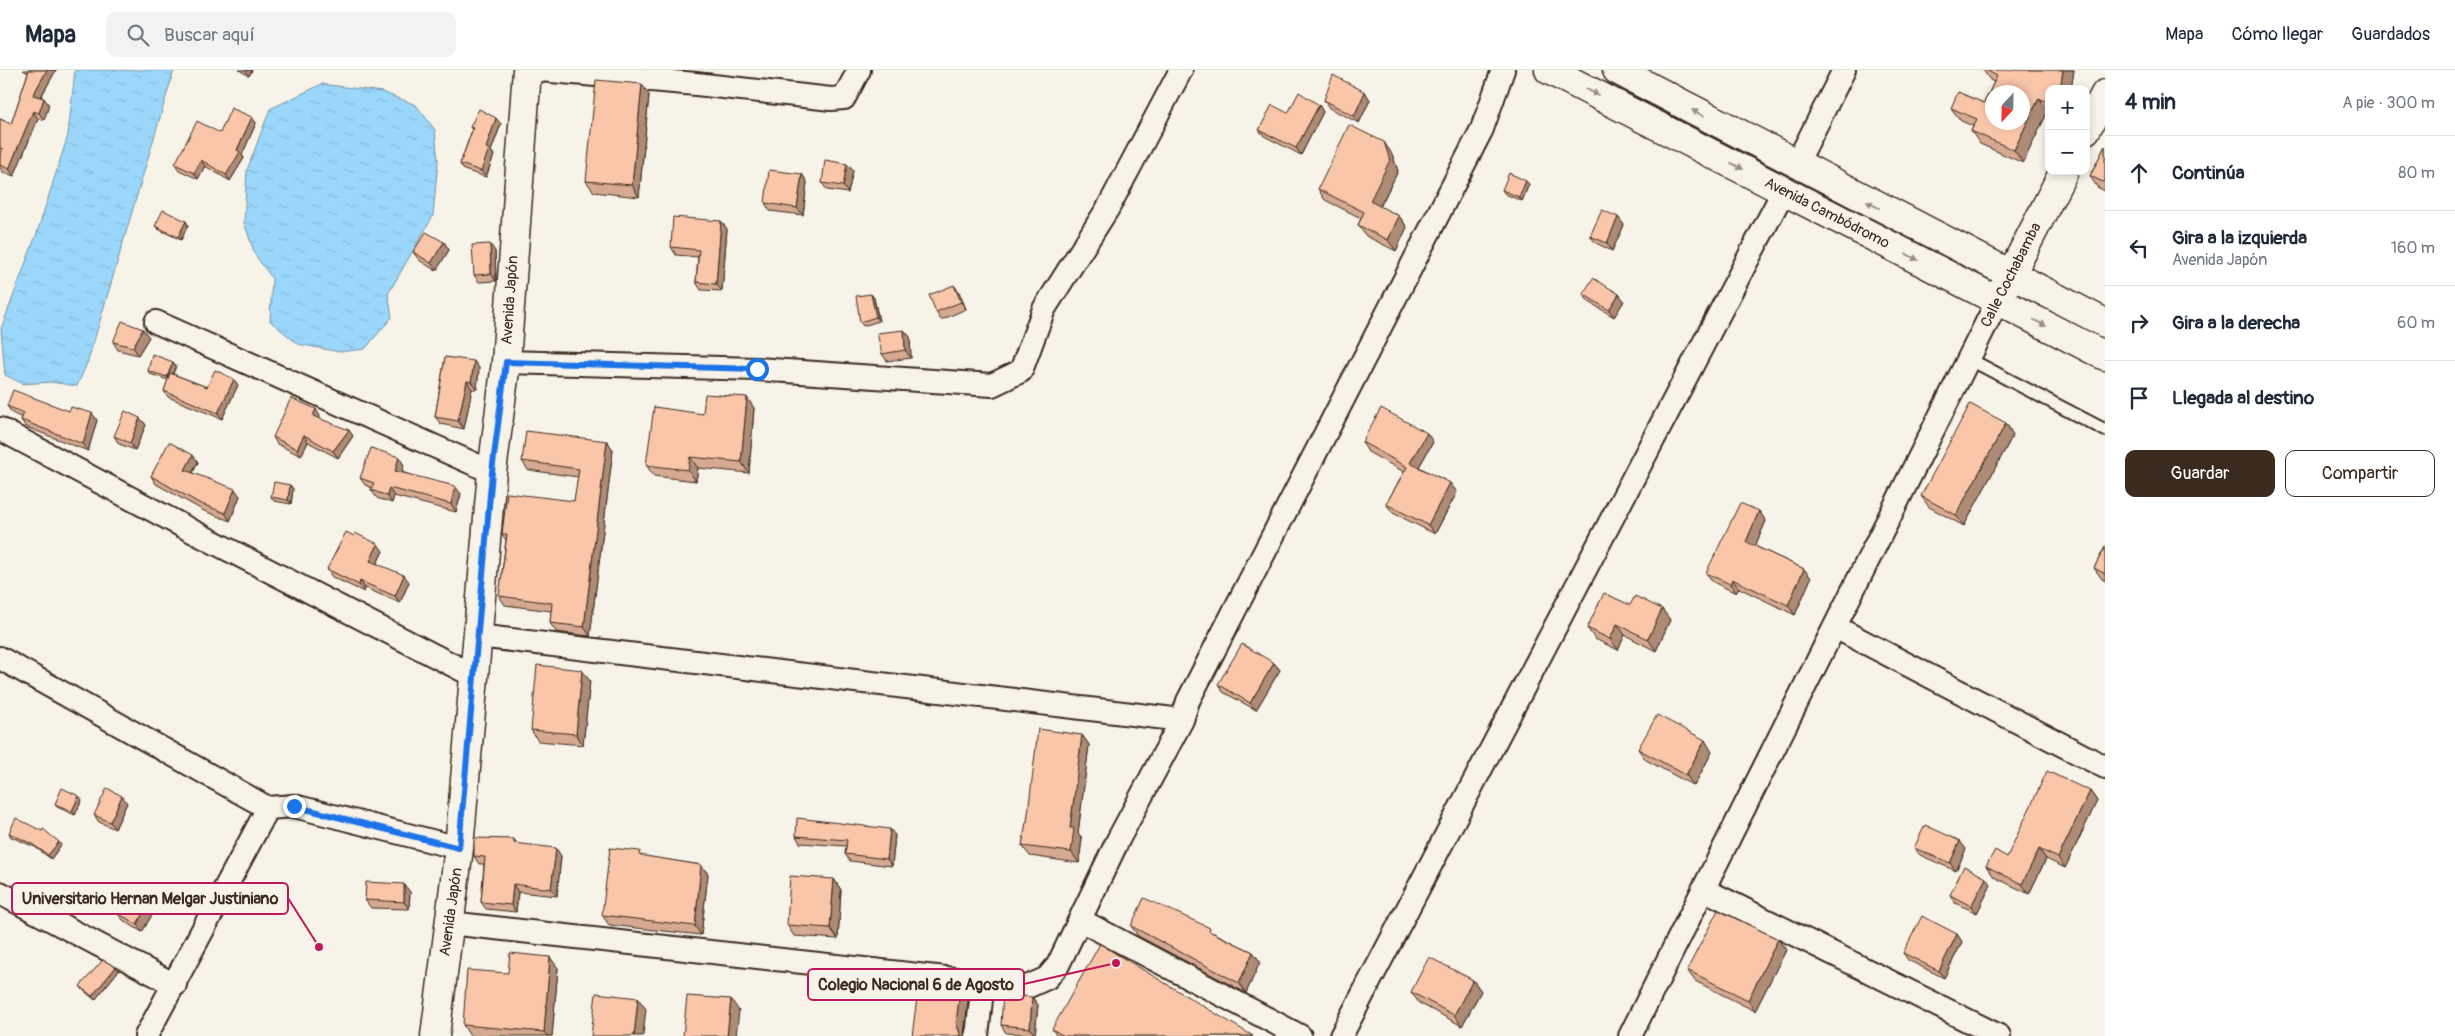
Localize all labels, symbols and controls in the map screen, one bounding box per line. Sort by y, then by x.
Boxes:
search box [106,12,456,57]
text: Mapa [25,20,76,49]
icon: search [124,21,152,49]
text: Buscar aquí [164,23,255,47]
text: Mapa [2165,23,2203,46]
text: Cómo llegar [2231,23,2323,46]
text: Guardados [2351,23,2430,46]
north arrow [1985,85,2030,130]
map controls [2045,85,2090,175]
button: + [2045,85,2090,130]
one-way arrow [1585,88,1599,96]
text: 4 min [2125,89,2176,116]
text: A pie · 300 m [2342,93,2435,113]
one-way arrow [1691,109,1706,117]
button: − [2045,130,2090,175]
icon: ahead [2125,159,2153,187]
text: Continúa [2172,161,2245,185]
one-way arrow [1730,162,1744,170]
text: 80 m [2398,163,2435,183]
street label: Avenida Cambódromo [1761,173,1893,253]
one-way arrow [1866,201,1881,209]
street label: Calle Cochabamba [1976,219,2046,331]
text: Gira a la izquierda [2172,226,2307,250]
icon: left [2125,234,2153,262]
text: 160 m [2391,238,2435,258]
text: Avenida Japón [2172,250,2267,270]
one-way arrow [1905,253,1919,261]
street label: Avenida Japón [497,255,523,345]
icon: right [2125,309,2153,337]
text: Gira a la derecha [2172,311,2300,335]
text: 60 m [2397,313,2435,333]
one-way arrow [2033,319,2048,327]
route start [746,358,769,381]
icon: arrive [2125,384,2153,412]
text: Llegada al destino [2172,386,2314,410]
button: Guardar [2125,450,2275,497]
button: Compartir [2285,450,2435,497]
route end [283,795,306,818]
street label: Avenida Japón [435,866,467,958]
callout: Universitario Hernan Melgar Justiniano [12,883,288,914]
text: Universitario Hernan Melgar Justiniano [22,889,279,909]
callout: Colegio Nacional 6 de Agosto [808,969,1024,1000]
text: Colegio Nacional 6 de Agosto [818,975,1014,995]

